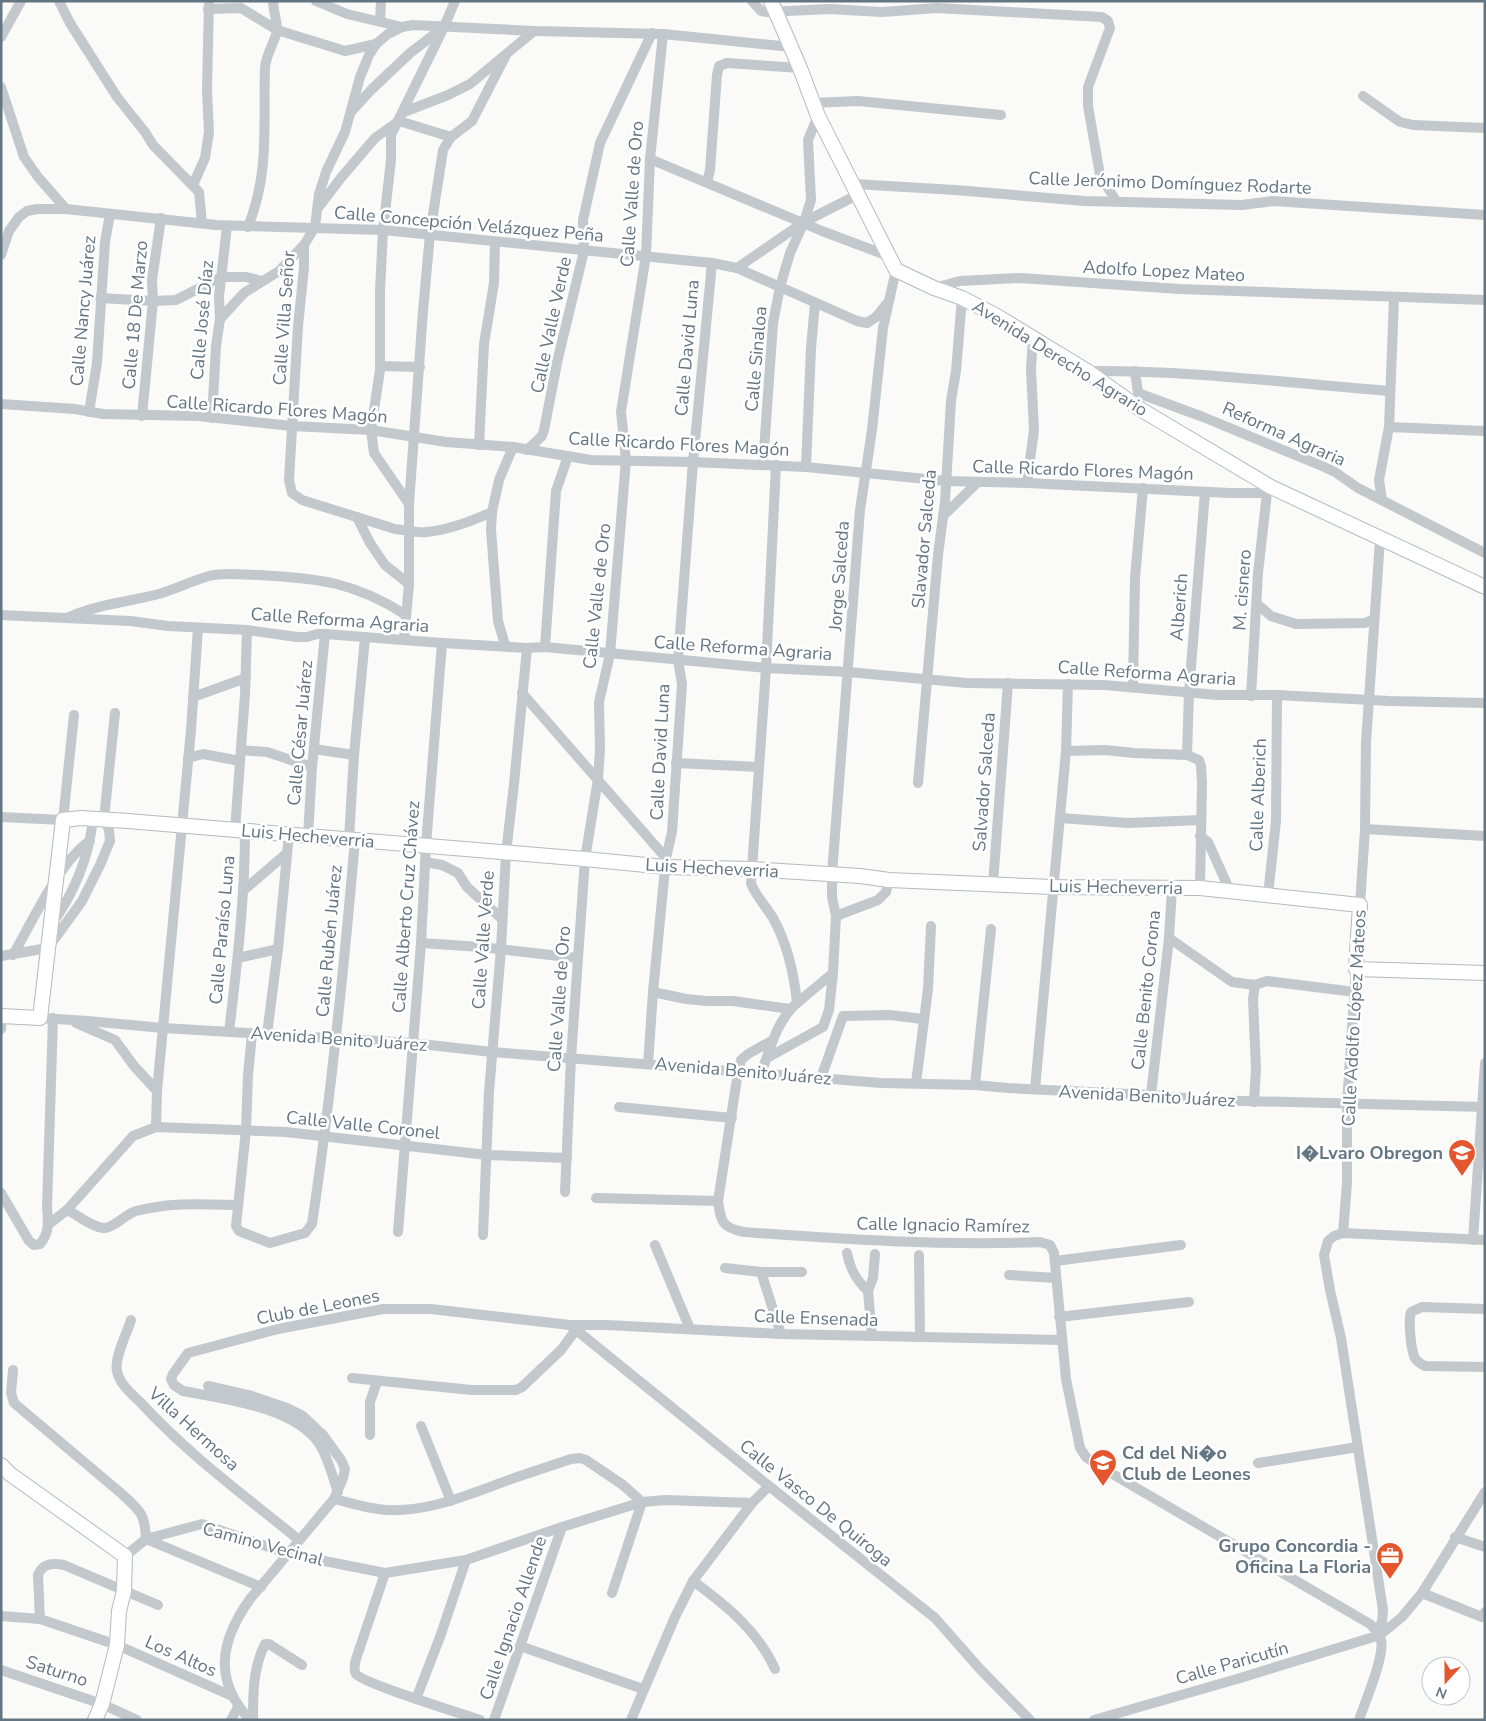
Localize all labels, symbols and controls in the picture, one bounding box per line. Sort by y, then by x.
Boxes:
street label: Calle Valle de Oro [615,120,649,268]
street label: Calle Jerónimo Domínguez Rodarte [1028,166,1312,200]
street label: Calle Concepción Velázquez Peña [333,200,605,248]
street label: Calle Nancy Juárez [64,235,102,387]
street label: Calle 18 De Marzo [117,239,153,391]
street label: Calle Villa Señor [267,249,301,386]
street label: Calle Valle Verde [525,254,577,396]
street label: Adolfo Lopez Mateo [1082,255,1246,287]
street label: Calle José Díaz [185,259,219,381]
street label: Calle David Luna [669,279,705,417]
street label: Avenida Derecho Agrario [968,294,1152,422]
street label: Calle Sinaloa [739,305,773,413]
street label: Calle Ricardo Flores Magón [166,389,388,429]
street label: Reforma Agraria [1218,396,1350,472]
street label: Calle Ricardo Flores Magón [568,426,790,462]
street label: Calle Ricardo Flores Magón [972,454,1194,486]
street label: Slavador Salceda [906,468,942,610]
street label: Jorge Salceda [823,520,855,633]
street label: Calle Valle de Oro [577,522,617,670]
street label: M. cisnero [1227,549,1257,631]
street label: Alberich [1165,572,1193,642]
street label: Calle Reforma Agraria [250,602,430,638]
street label: Calle Reforma Agraria [653,630,833,666]
street label: Calle Reforma Agraria [1057,655,1237,691]
street label: Calle César Juárez [282,659,318,807]
street label: Calle David Luna [644,683,676,821]
street label: Salvador Salceda [967,712,1001,852]
street label: Calle Alberich [1244,738,1272,852]
street label: Calle Alberto Cruz Chávez [387,800,425,1014]
street label: Luis Hecheverria [240,818,376,854]
street label: Luis Hecheverria [645,853,779,883]
street label: Calle Paraíso Luna [204,855,240,1005]
street label: Calle Rubén Juárez [310,864,348,1018]
street label: Calle Valle Verde [466,870,500,1010]
street label: Luis Hecheverria [1049,874,1183,900]
street label: Calle Benito Corona [1126,909,1166,1071]
street label: Calle Adolfo López Mateos [1336,909,1372,1127]
street label: Calle Valle de Oro [542,925,576,1073]
street label: Avenida Benito Juárez [250,1021,428,1057]
street label: Avenida Benito Juárez [654,1051,832,1091]
street label: Avenida Benito Juárez [1058,1079,1236,1113]
street label: Calle Valle Coronel [285,1105,442,1145]
school or university icon: I�Lvaro Obregon [1447,1138,1477,1177]
place label: I�Lvaro Obregon [1296,1141,1443,1165]
street label: Calle Ignacio Ramírez [856,1211,1030,1239]
street label: Club de Leones [254,1283,382,1331]
street label: Calle Ensenada [753,1304,879,1332]
street label: Villa Hermosa [143,1381,245,1476]
street label: Calle Vasco De Quiroga [734,1434,898,1572]
place label: Cd del Ni�o Club de Leones [1122,1441,1251,1486]
school or university icon: Cd del Ni�o Club de Leones [1088,1448,1118,1487]
street label: Camino Vecinal [200,1516,327,1572]
street label: Calle Ignacio Allende [474,1533,552,1703]
place label: Grupo Concordia - Oficina La Floria [1218,1534,1371,1579]
office icon: Grupo Concordia - Oficina La Floria [1375,1541,1405,1580]
street label: Los Altos [141,1630,221,1682]
street label: Calle Paricutín [1173,1635,1291,1691]
street label: Saturno [23,1650,91,1692]
north arrow [1421,1656,1471,1706]
text: N [1433,1682,1450,1703]

